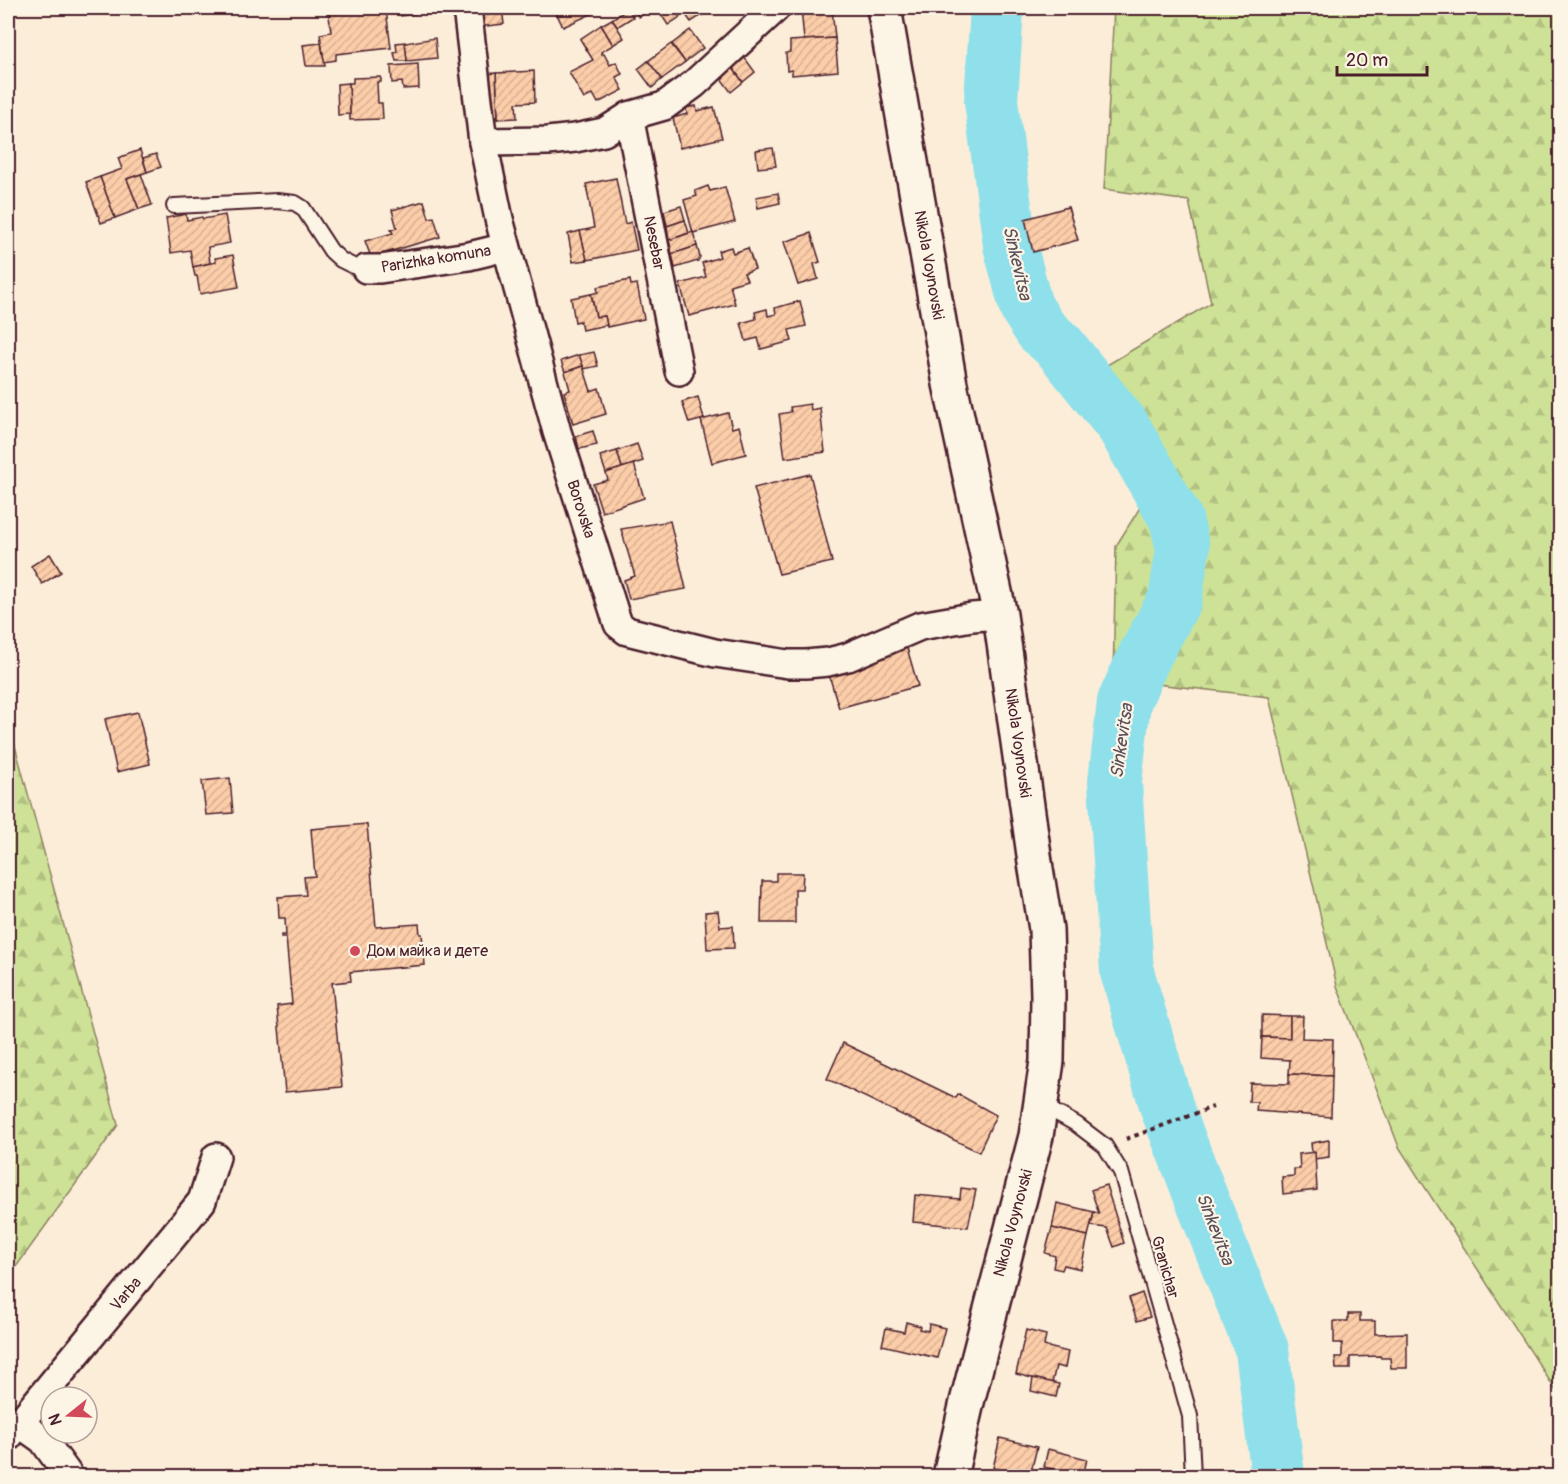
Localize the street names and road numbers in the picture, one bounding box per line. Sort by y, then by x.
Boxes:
street label: Nikola Voynovski [910,209,948,321]
street label: Nesebar [639,214,669,272]
street label: Parizhka komuna [380,240,492,278]
street label: Borovska [562,477,600,541]
street label: Nikola Voynovski [1000,687,1036,799]
street label: Nikola Voynovski [989,1167,1037,1279]
street label: Granichar [1147,1233,1184,1301]
street label: Varba [106,1273,146,1315]

